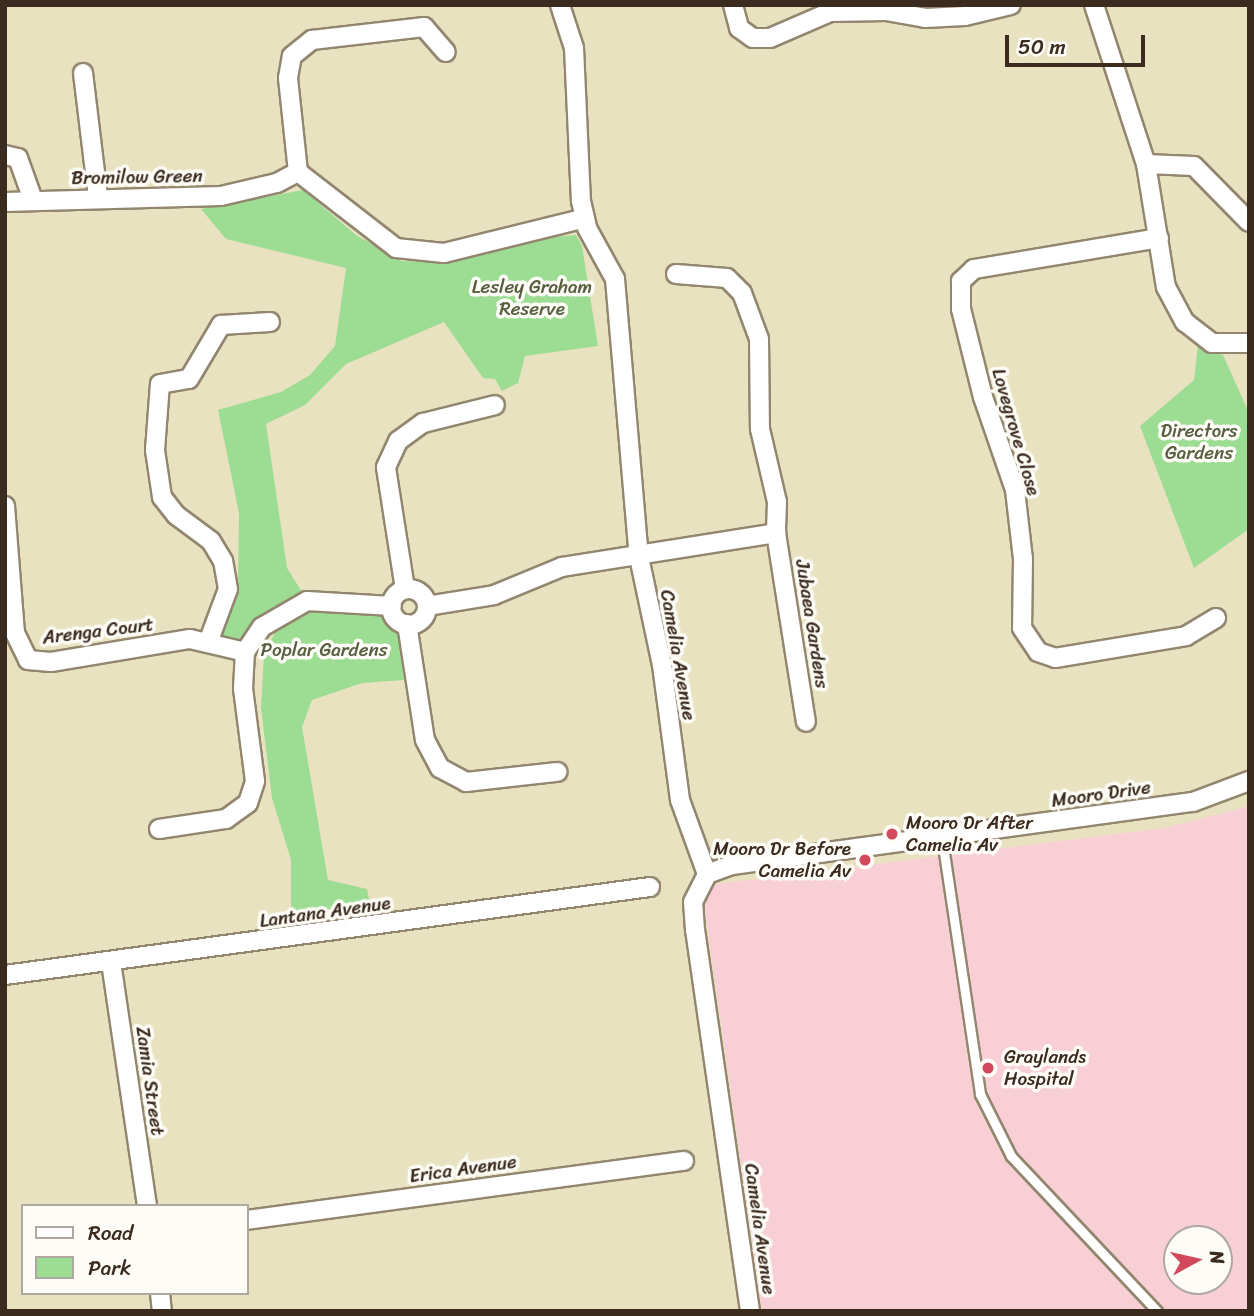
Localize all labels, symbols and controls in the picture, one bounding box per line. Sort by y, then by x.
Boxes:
scale bar [1009,21,1149,65]
text: 50 m [1018,28,1066,66]
street label: Bromilow Green [71,164,203,190]
park label: Lesley Graham Reserve [472,276,592,320]
street label: Lovegrove Close [987,365,1045,499]
park label: Directors Gardens [1160,420,1238,464]
street label: Jubaea Gardens [791,558,833,690]
street label: Camelia Avenue [655,588,701,722]
street label: Arenga Court [41,613,155,649]
park label: Poplar Gardens [261,639,387,661]
street label: Mooro Drive [1050,776,1152,812]
place label: Mooro Dr After Camelia Av [906,812,1033,856]
marker: Mooro Dr After Camelia Av [884,826,900,842]
place label: Mooro Dr Before Camelia Av [713,838,851,882]
marker: Mooro Dr Before Camelia Av [857,852,873,868]
street label: Lantana Avenue [258,892,392,932]
street label: Zamia Street [131,1025,169,1137]
place label: Graylands Hospital [1004,1046,1086,1090]
marker: Graylands Hospital [978,1058,998,1078]
street label: Erica Avenue [408,1150,518,1188]
street label: Camelia Avenue [740,1162,780,1296]
legend [21,1204,248,1295]
text: Road [88,1214,133,1252]
north arrow [1163,1225,1233,1295]
text: N [1200,1248,1235,1266]
text: Park [88,1249,131,1287]

